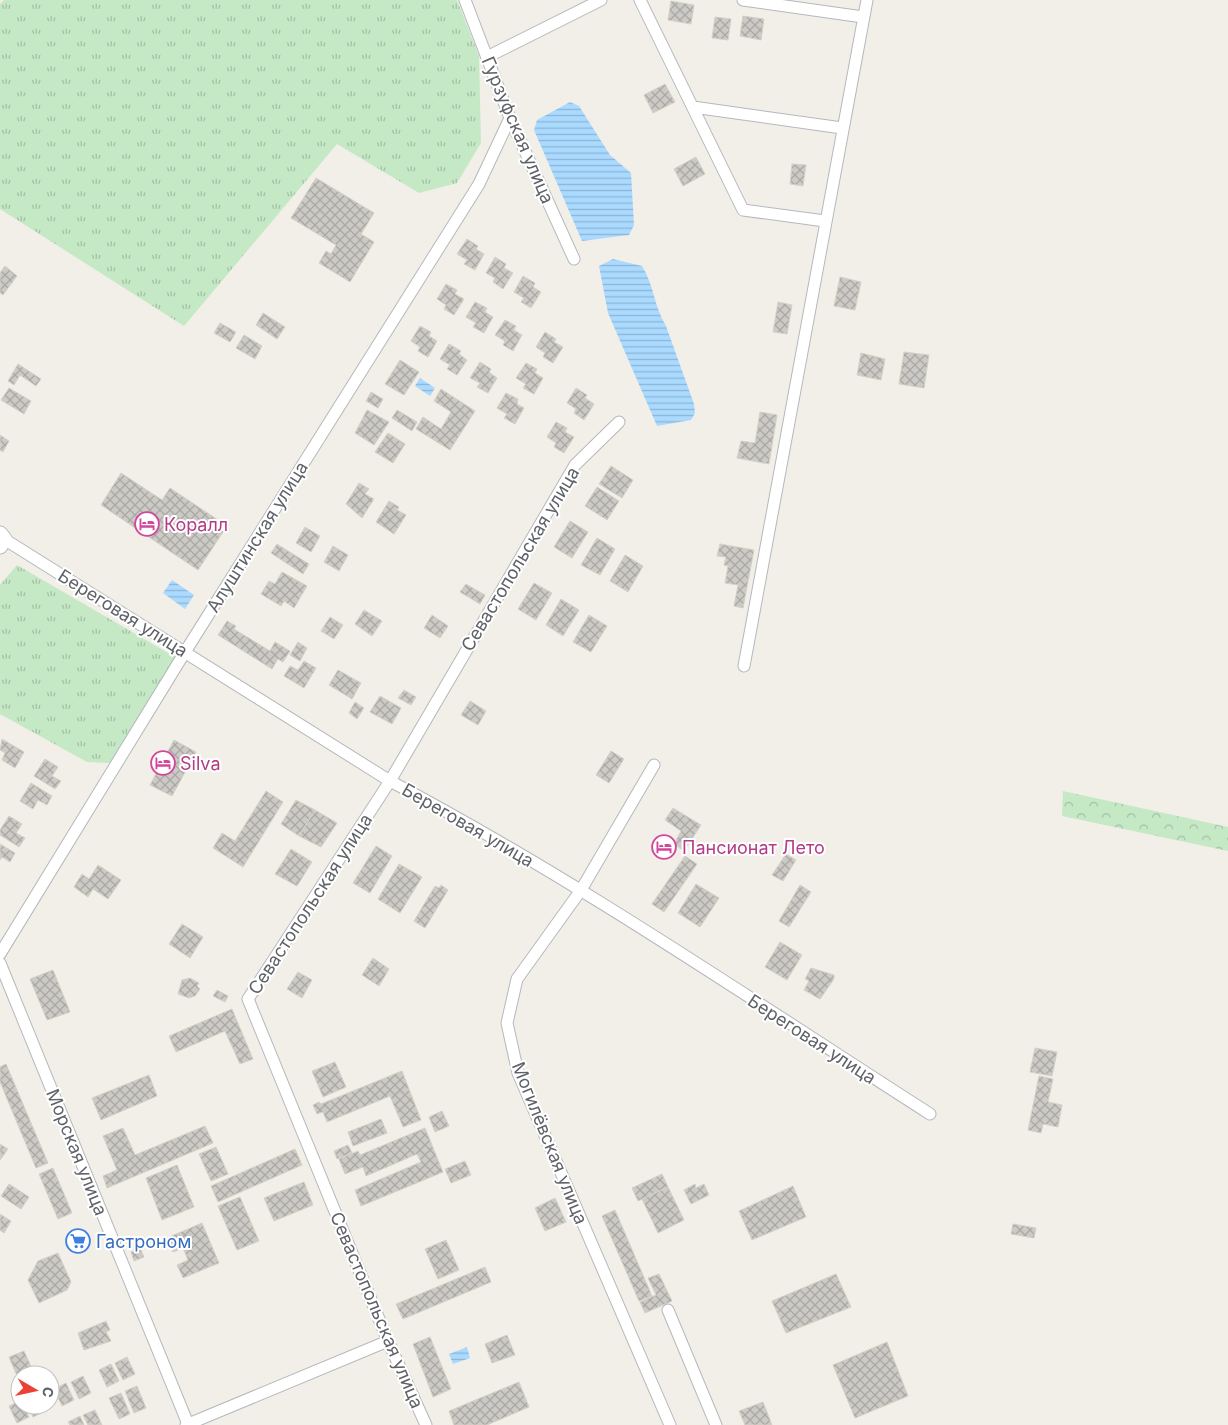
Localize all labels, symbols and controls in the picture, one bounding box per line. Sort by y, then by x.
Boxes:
street label: Гурзуфская улица [478,53,558,207]
street label: Алуштинская улица [202,458,312,616]
street label: Севастопольская улица [457,463,583,655]
hotel icon: Коралл [134,511,160,537]
place label: Коралл [164,514,228,535]
street label: Береговая улица [54,565,192,661]
hotel icon: Silva [150,750,176,776]
place label: Silva [180,753,221,774]
street label: Береговая улица [398,779,538,871]
street label: Севастопольская улица [244,810,376,998]
hotel icon: Пансионат Лето [651,834,677,860]
place label: Пансионат Лето [682,837,825,858]
street label: Береговая улица [744,990,880,1088]
street label: Могилёвская улица [508,1059,592,1227]
street label: Морская улица [42,1086,112,1218]
street label: Севастопольская улица [326,1209,428,1411]
supermarket icon: Гастроном [65,1228,91,1254]
place label: Гастроном [96,1231,191,1252]
north arrow [10,1365,60,1415]
text: С [39,1386,58,1399]

